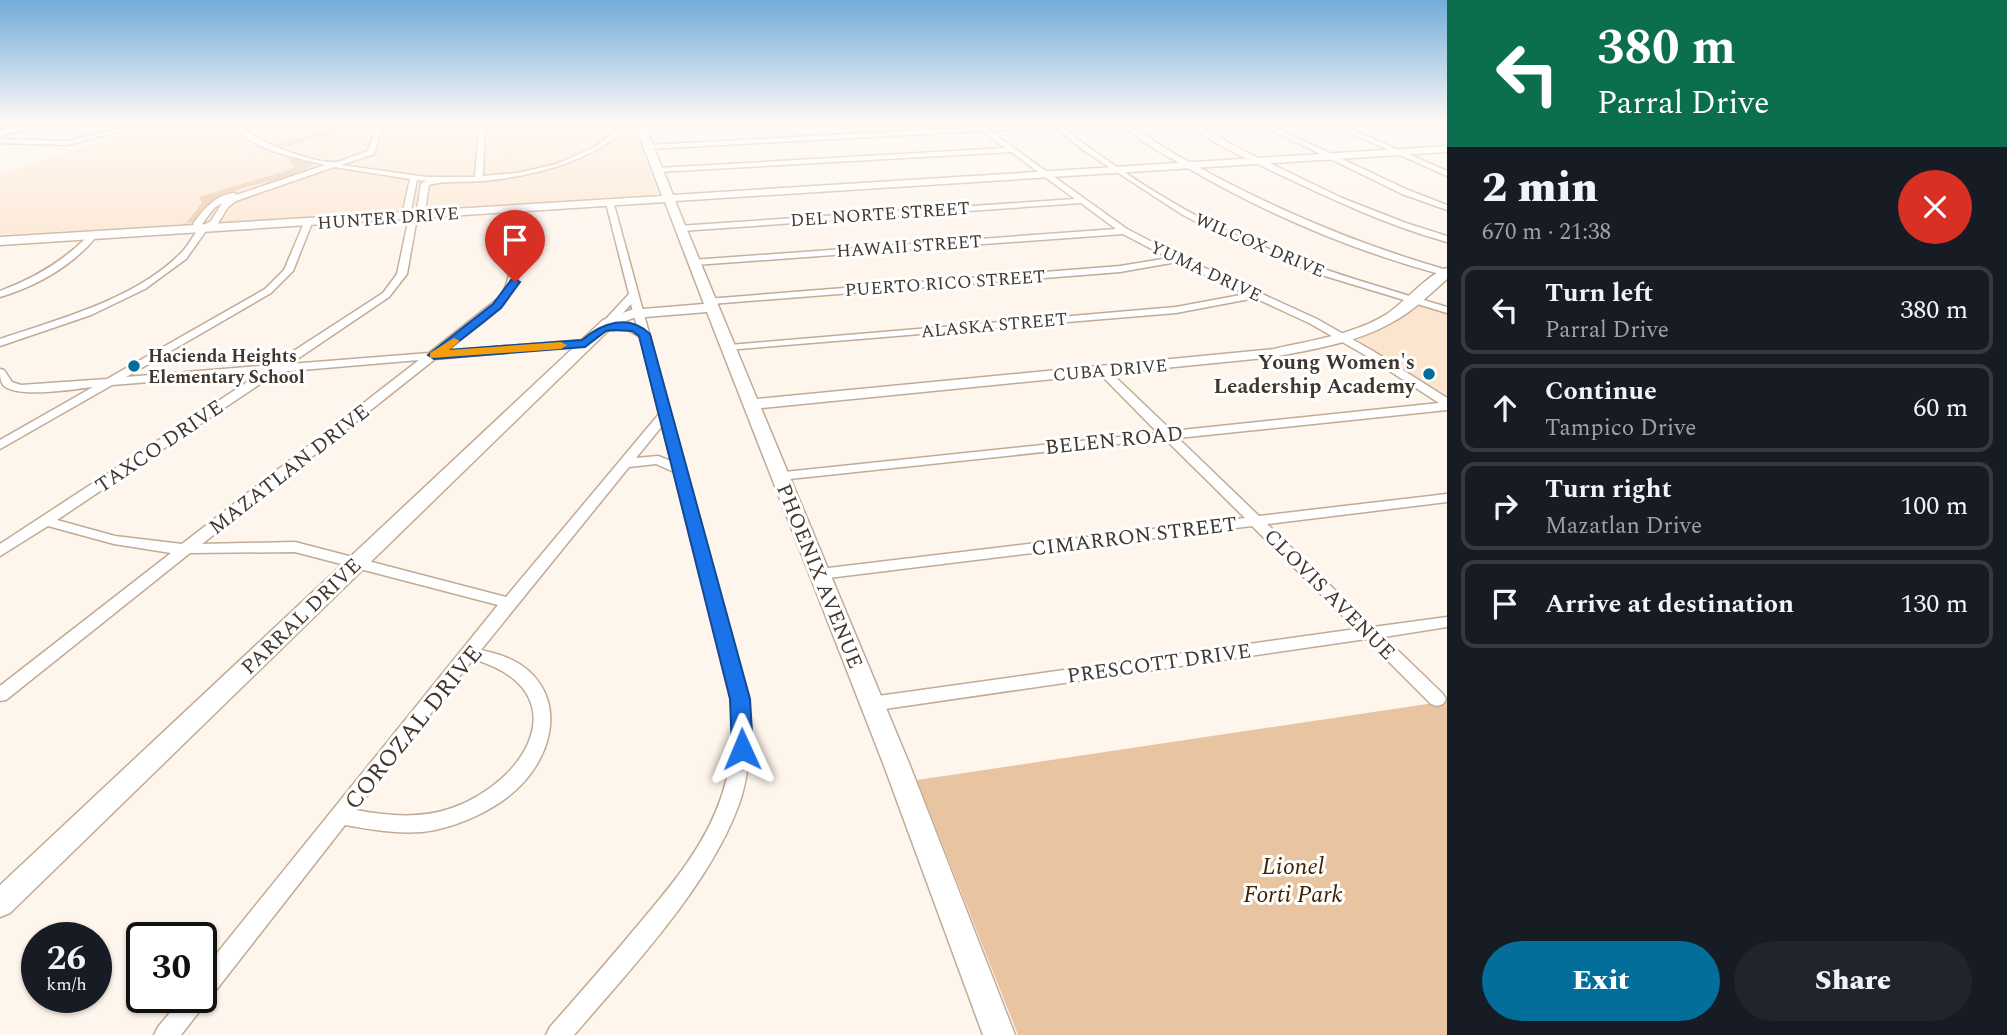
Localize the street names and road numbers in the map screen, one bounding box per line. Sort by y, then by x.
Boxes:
street label: DEL NORTE STREET [789,195,971,234]
street label: HUNTER DRIVE [316,200,460,237]
street label: WILCOX DRIVE [1191,206,1329,285]
street label: HAWAII STREET [836,228,983,265]
street label: YUMA DRIVE [1145,234,1266,309]
street label: PUERTO RICO STREET [844,263,1046,304]
street label: ALASKA STREET [920,306,1069,345]
street label: CUBA DRIVE [1052,352,1168,389]
street label: TAXCO DRIVE [89,392,230,502]
street label: MAZATLAN DRIVE [202,397,377,543]
street label: BELEN ROAD [1044,418,1185,464]
street label: PHOENIX AVENUE [767,479,871,674]
street label: CIMARRON STREET [1030,509,1239,565]
street label: CLOVIS AVENUE [1256,521,1403,668]
street label: PARRAL DRIVE [234,551,369,683]
street label: PRESCOTT DRIVE [1065,635,1253,693]
street label: COROZAL DRIVE [336,637,492,818]

